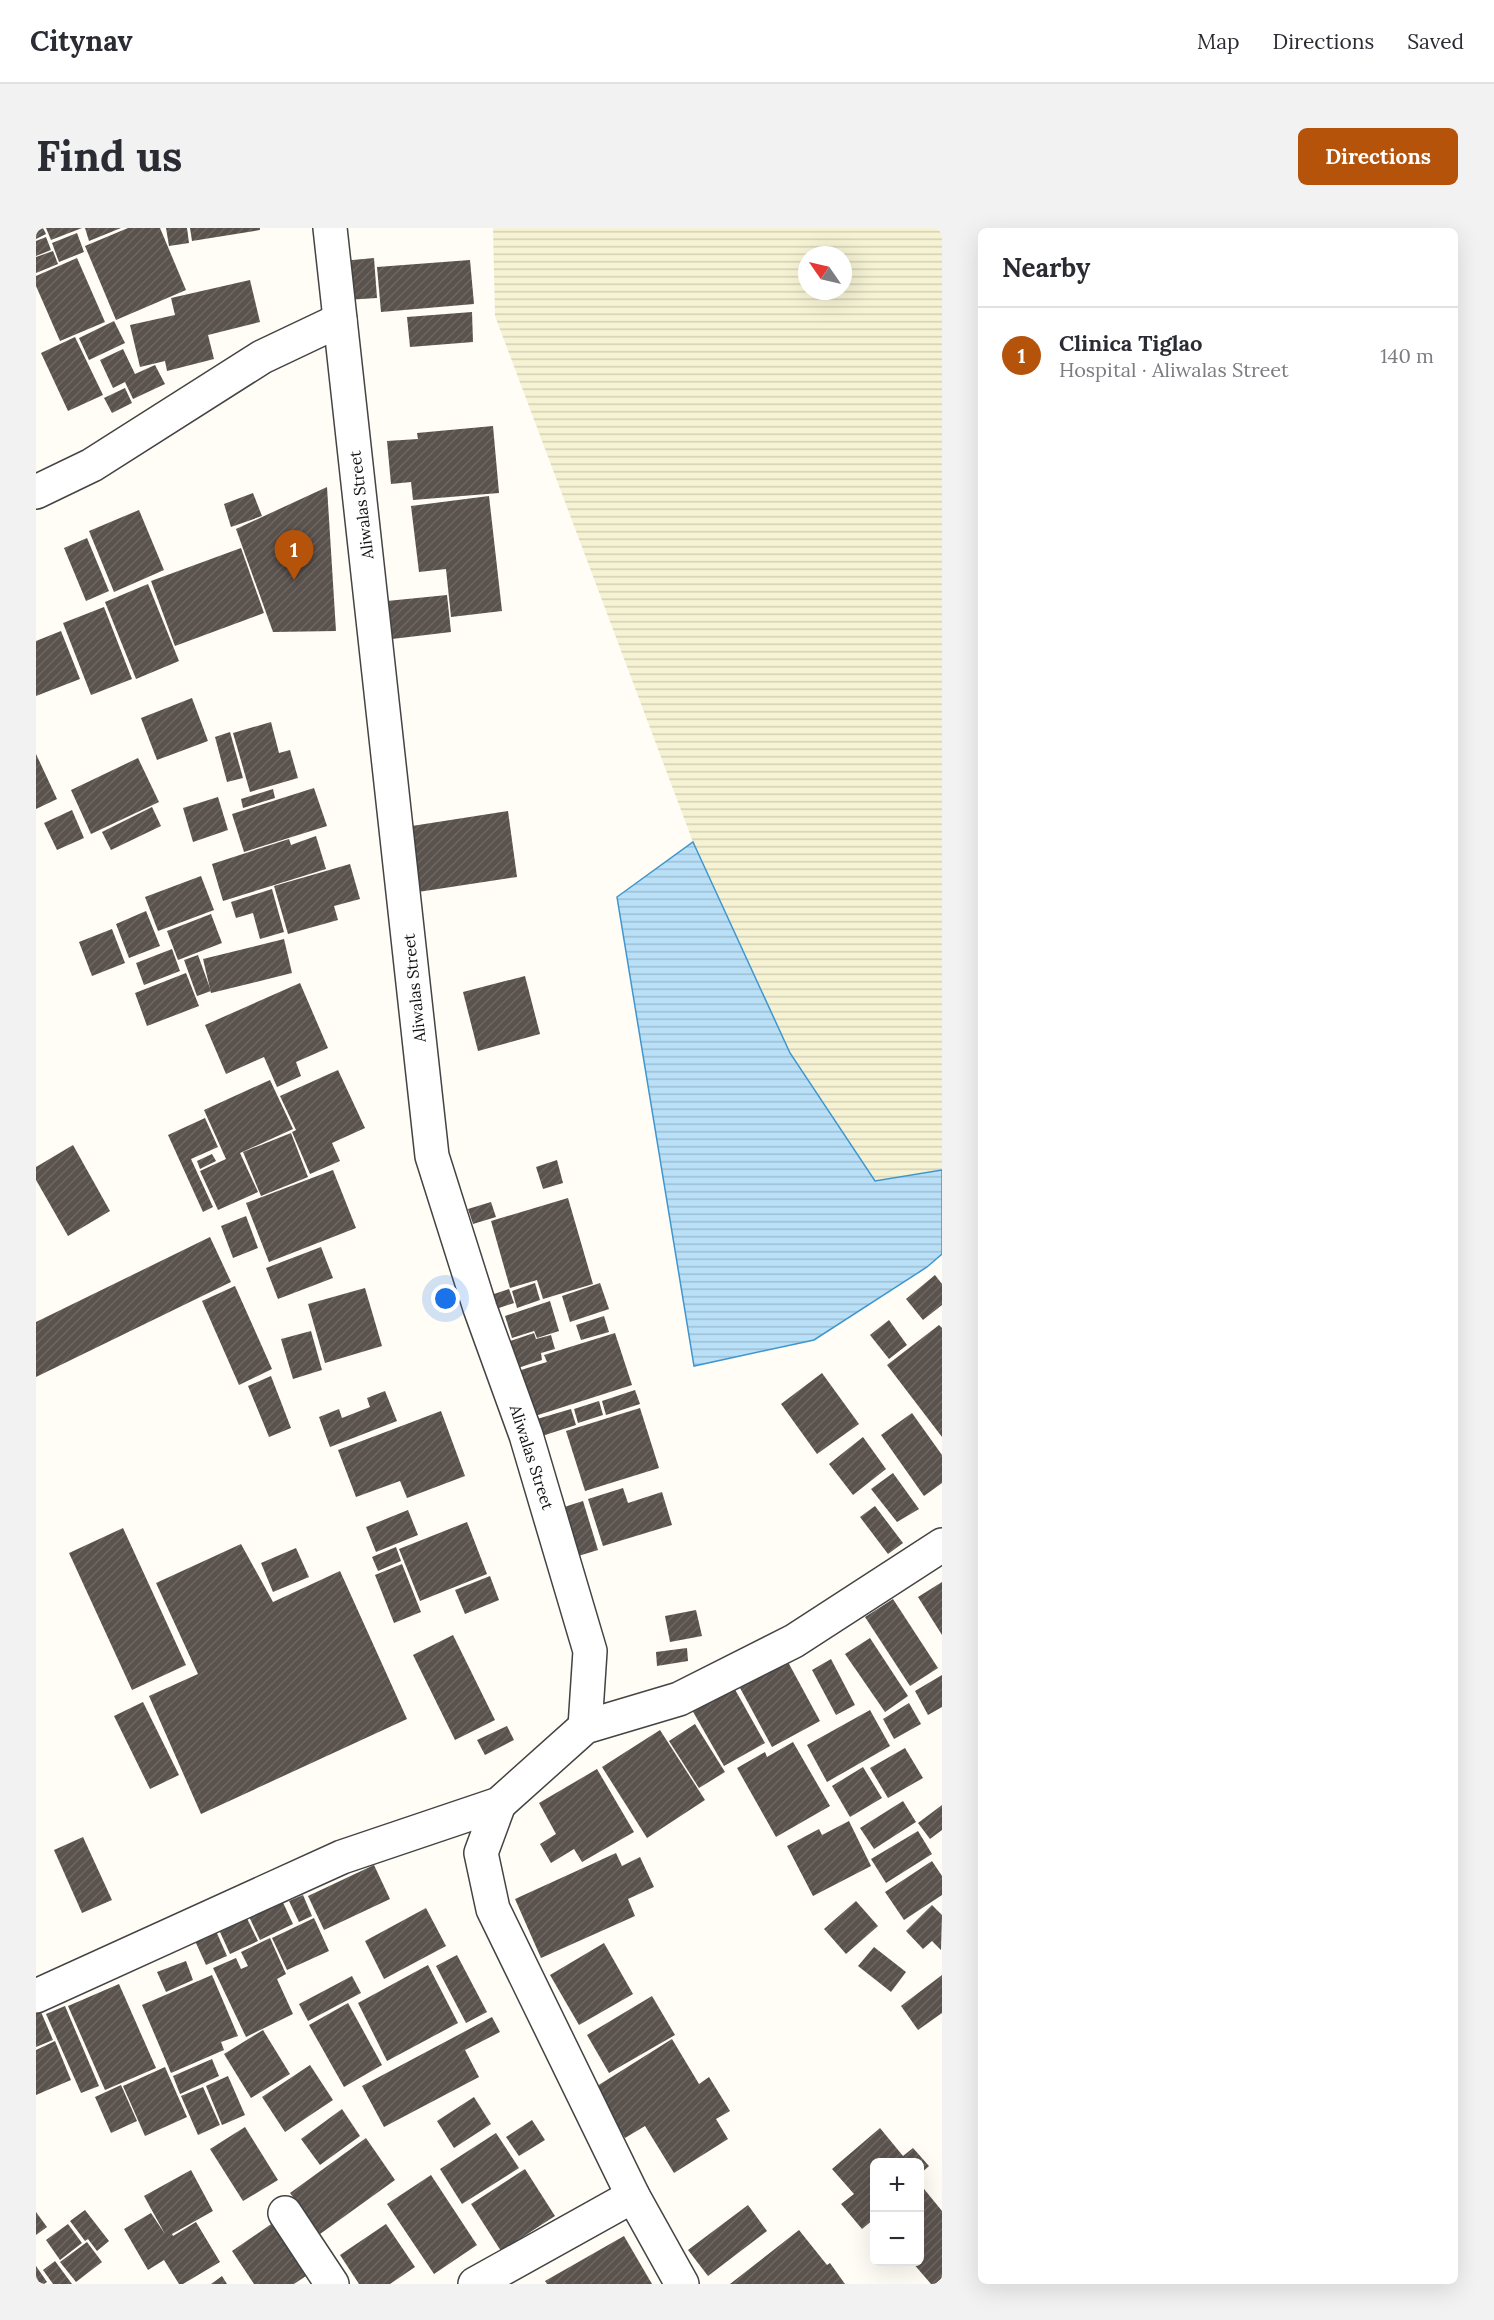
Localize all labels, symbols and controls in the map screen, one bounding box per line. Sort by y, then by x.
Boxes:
text: Citynav [30,23,133,59]
text: Map [1197,28,1240,55]
text: Directions [1273,28,1374,55]
text: Saved [1407,28,1464,55]
button: Directions [1298,128,1458,185]
text: Find us [36,129,182,183]
north arrow [798,246,852,300]
text: Nearby [1002,251,1090,284]
text: Clinica Tiglao [1059,329,1203,357]
text: 1 [1017,343,1026,368]
text: 140 m [1380,343,1434,368]
text: Hospital · Aliwalas Street [1059,357,1289,382]
street label: Aliwalas Street [344,449,378,561]
pin: 1 [274,530,314,580]
street label: Aliwalas Street [398,932,430,1044]
your location [431,1284,460,1313]
street label: Aliwalas Street [505,1401,559,1513]
map controls [870,2158,924,2266]
button: + [870,2158,924,2212]
button: − [870,2212,924,2266]

